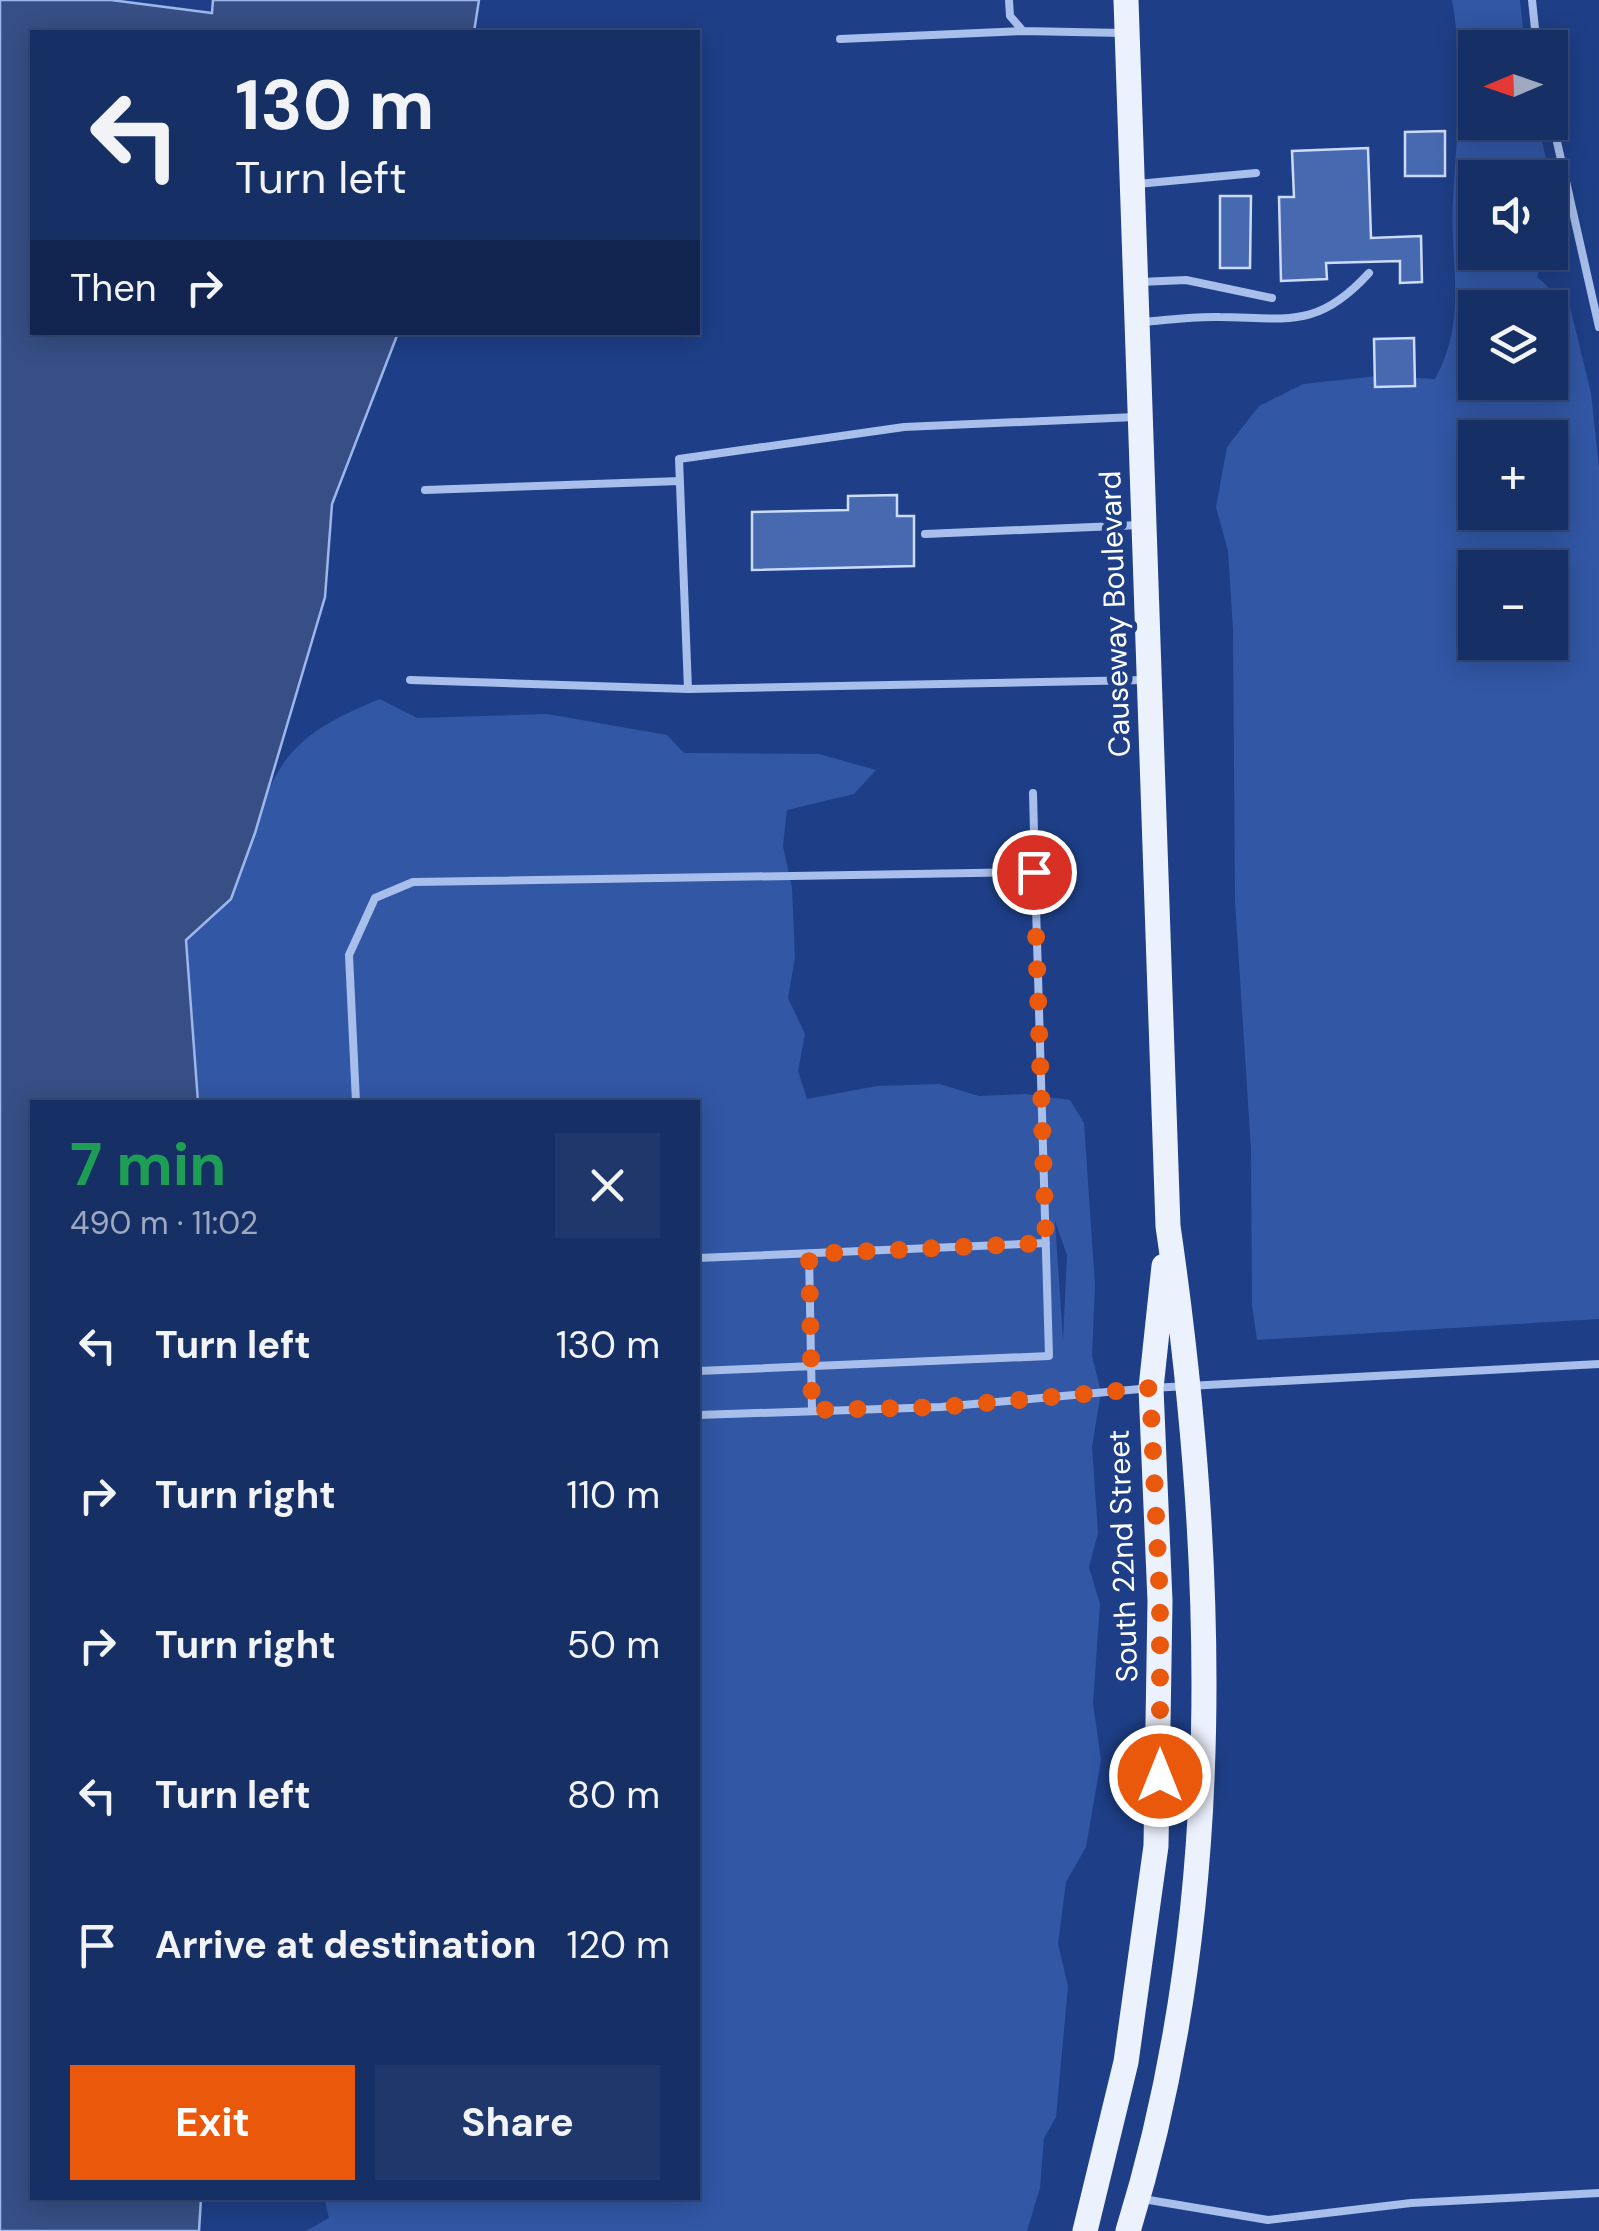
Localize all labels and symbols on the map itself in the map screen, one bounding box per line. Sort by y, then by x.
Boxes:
north arrow [1458,30,1568,140]
street label: Causeway Boulevard [1090,470,1139,758]
pin [992,830,1077,915]
street label: South 22nd Street [1099,1429,1146,1683]
position arrow [1108,1724,1212,1828]

